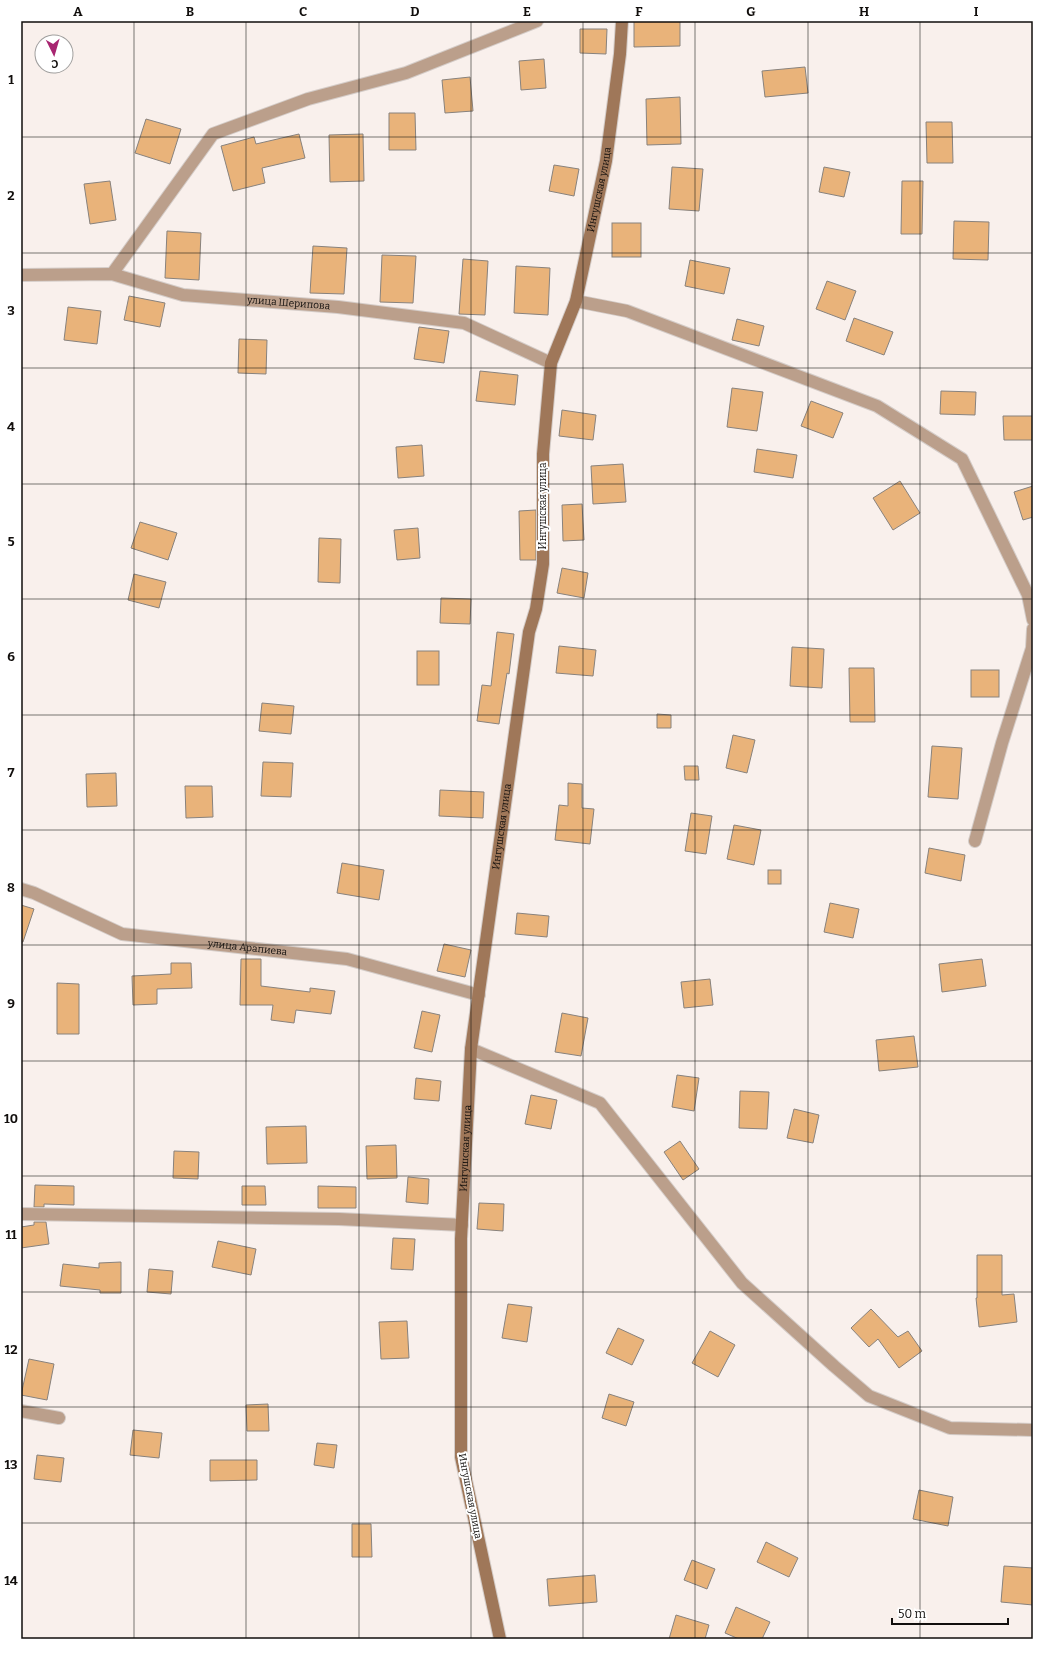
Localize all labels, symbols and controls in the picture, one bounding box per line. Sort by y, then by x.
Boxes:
text: A [73,4,83,19]
text: B [186,4,194,19]
text: C [299,4,307,19]
text: D [410,4,420,19]
text: E [523,4,531,19]
text: F [635,4,643,19]
text: G [746,4,756,19]
text: H [859,4,869,19]
text: I [974,4,979,19]
north arrow [34,34,74,74]
text: С [51,57,59,70]
text: 1 [8,72,14,87]
street label: Ингушская улица [585,146,614,233]
text: 2 [7,188,15,203]
street label: улица Шерипова [246,294,331,312]
text: 3 [7,303,15,318]
text: 4 [7,419,15,434]
street label: Ингушская улица [537,462,549,549]
text: 5 [7,534,15,549]
text: 6 [7,649,15,664]
text: 7 [8,765,15,780]
street label: Ингушская улица [490,782,514,870]
text: 8 [7,880,15,895]
street label: улица Арапиева [206,937,288,958]
text: 9 [7,996,15,1011]
street label: Ингушская улица [458,1104,474,1192]
text: 10 [4,1111,18,1126]
text: 11 [5,1227,17,1242]
text: 12 [5,1342,17,1357]
street label: Ингушская улица [456,1452,484,1540]
text: 13 [4,1457,18,1472]
text: 14 [4,1573,18,1588]
scale bar [892,1600,1008,1626]
text: 50 m [898,1607,927,1621]

